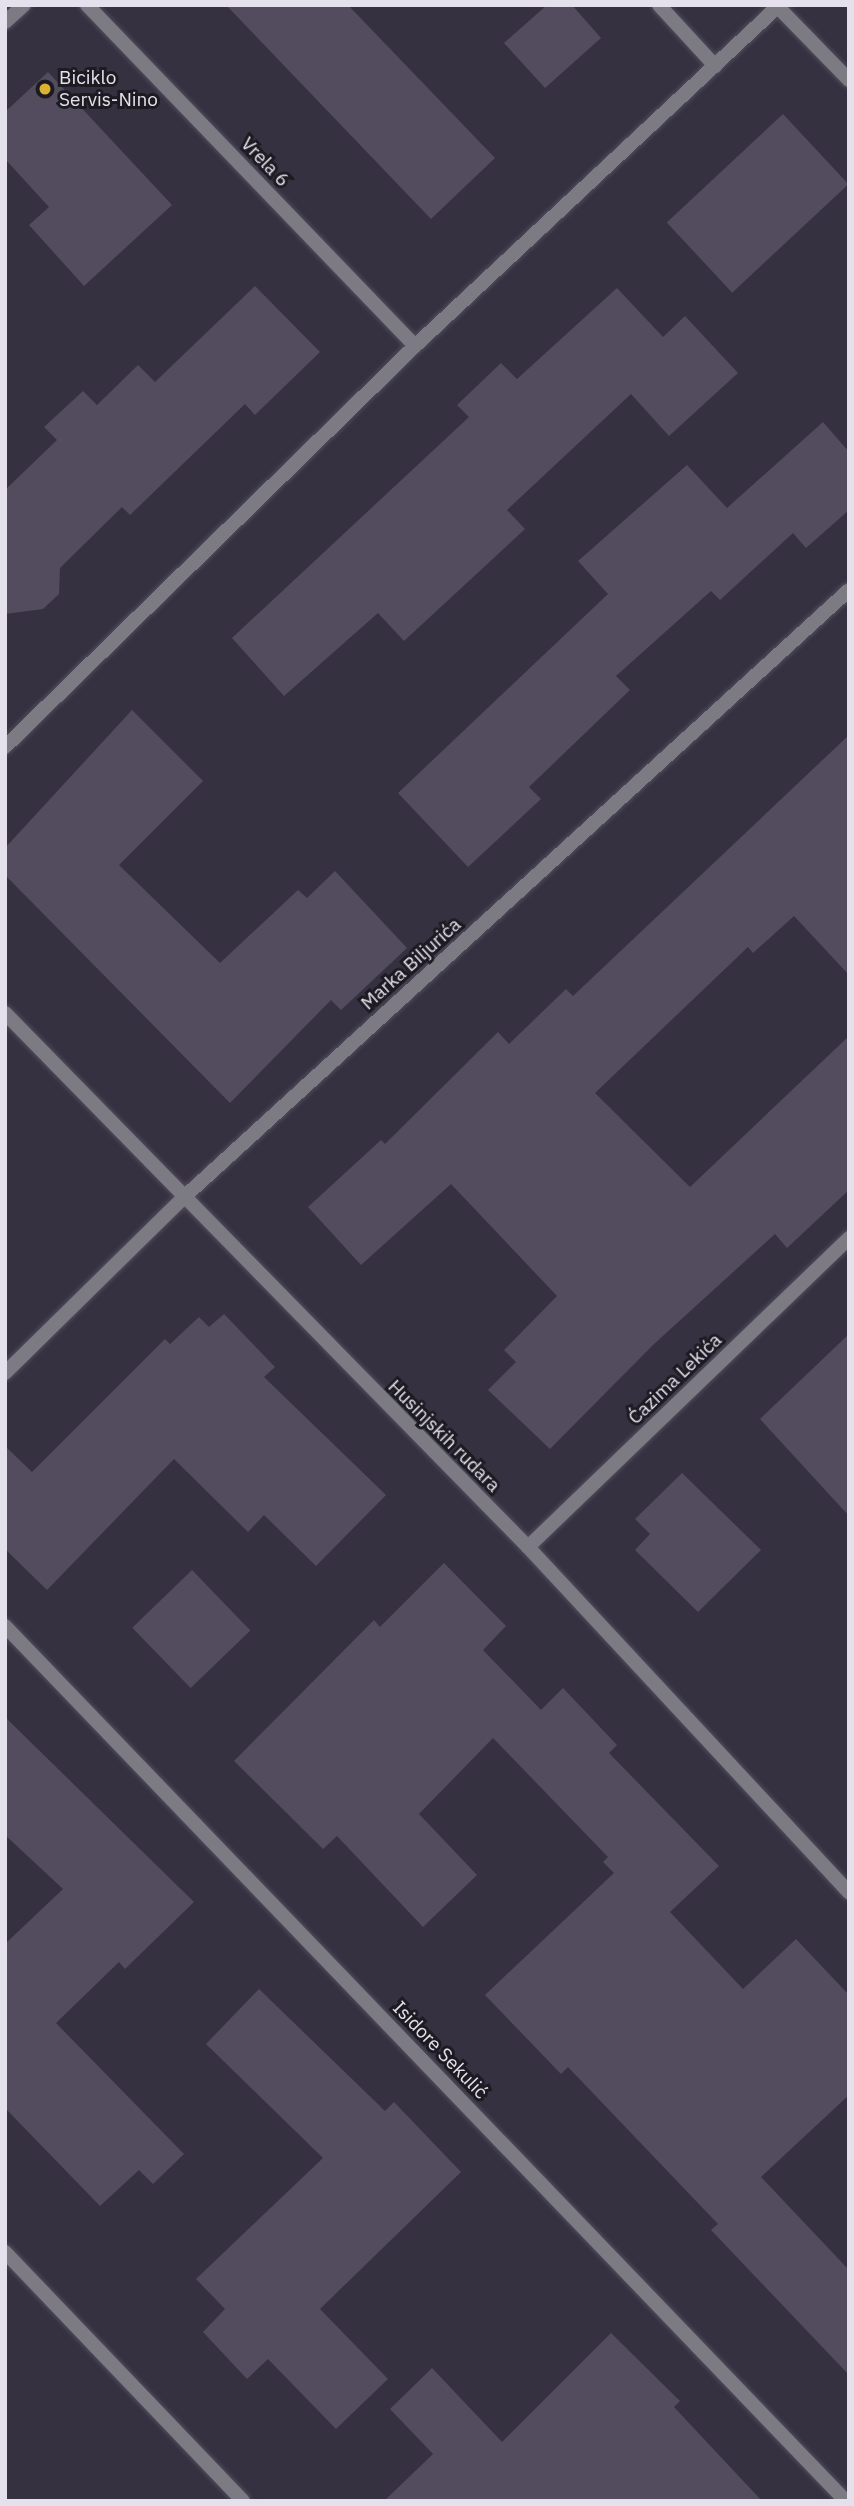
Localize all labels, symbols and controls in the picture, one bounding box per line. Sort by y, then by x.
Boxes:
place label: Biciklo Servis-Nino [59,67,158,111]
marker: Biciklo Servis-Nino [37,81,53,97]
street label: Vrela 6 [236,133,294,191]
street label: Marka Biljurića [356,913,466,1015]
street label: Ćazima Lekića [624,1329,726,1429]
street label: Husinjskih rudara [383,1375,505,1497]
street label: Isidore Sekulić [388,1997,492,2103]

